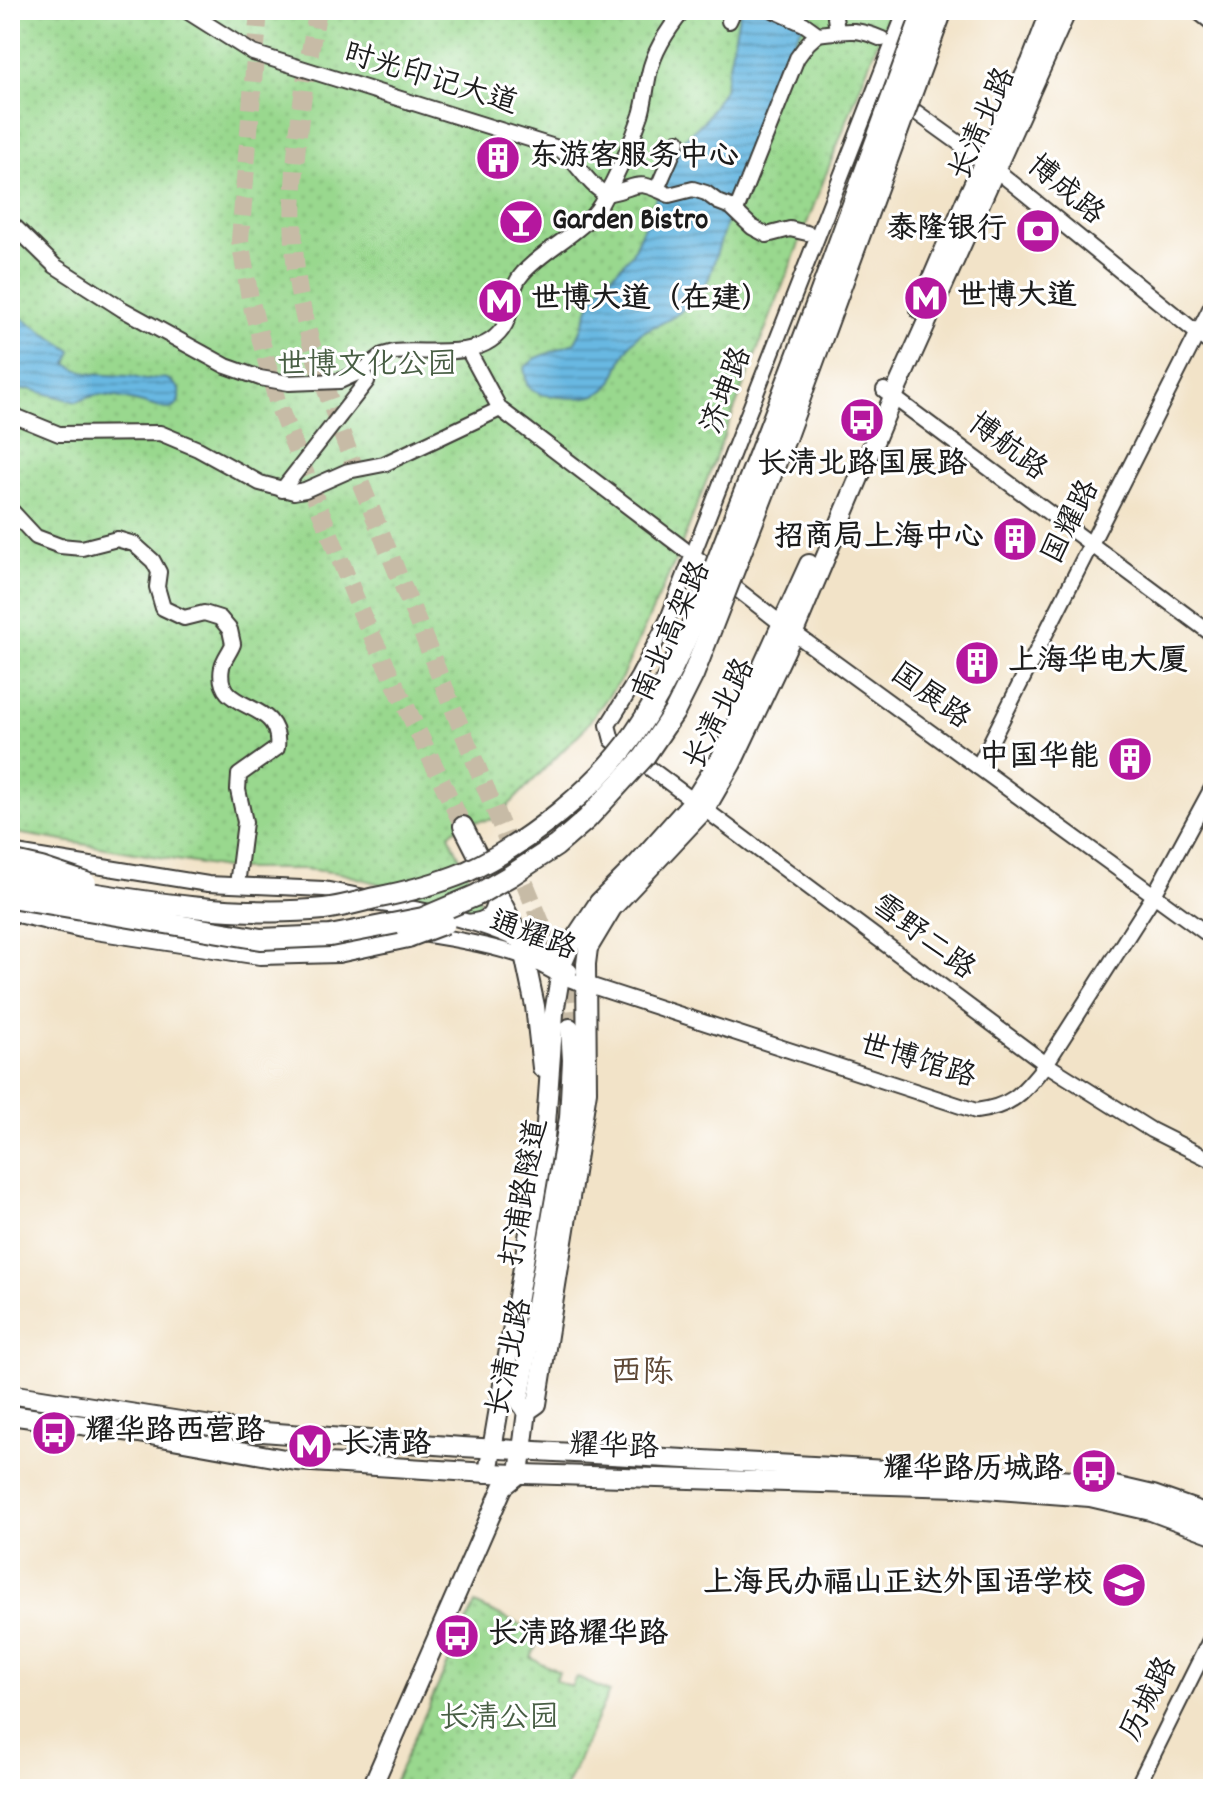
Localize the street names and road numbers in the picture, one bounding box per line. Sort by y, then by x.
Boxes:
street label: 时光印记大道 [338,34,522,128]
street label: 长清北路 [941,61,1029,189]
street label: 博成路 [1016,147,1112,237]
street label: 济坤路 [693,341,765,441]
street label: 博航路 [957,405,1055,493]
street label: 国耀路 [1033,473,1113,573]
street label: 南北高架路 [624,555,724,709]
street label: 长清北路 [676,652,768,778]
street label: 国展路 [880,654,978,742]
street label: 雪野二路 [861,886,983,992]
street label: 通耀路 [482,902,582,974]
street label: 世博馆路 [853,1025,981,1101]
street label: 打浦路隧道 [493,1115,561,1271]
street label: 长清北路 [478,1295,546,1421]
street label: 耀华路 [568,1426,660,1472]
street label: 历城路 [1111,1650,1191,1750]

